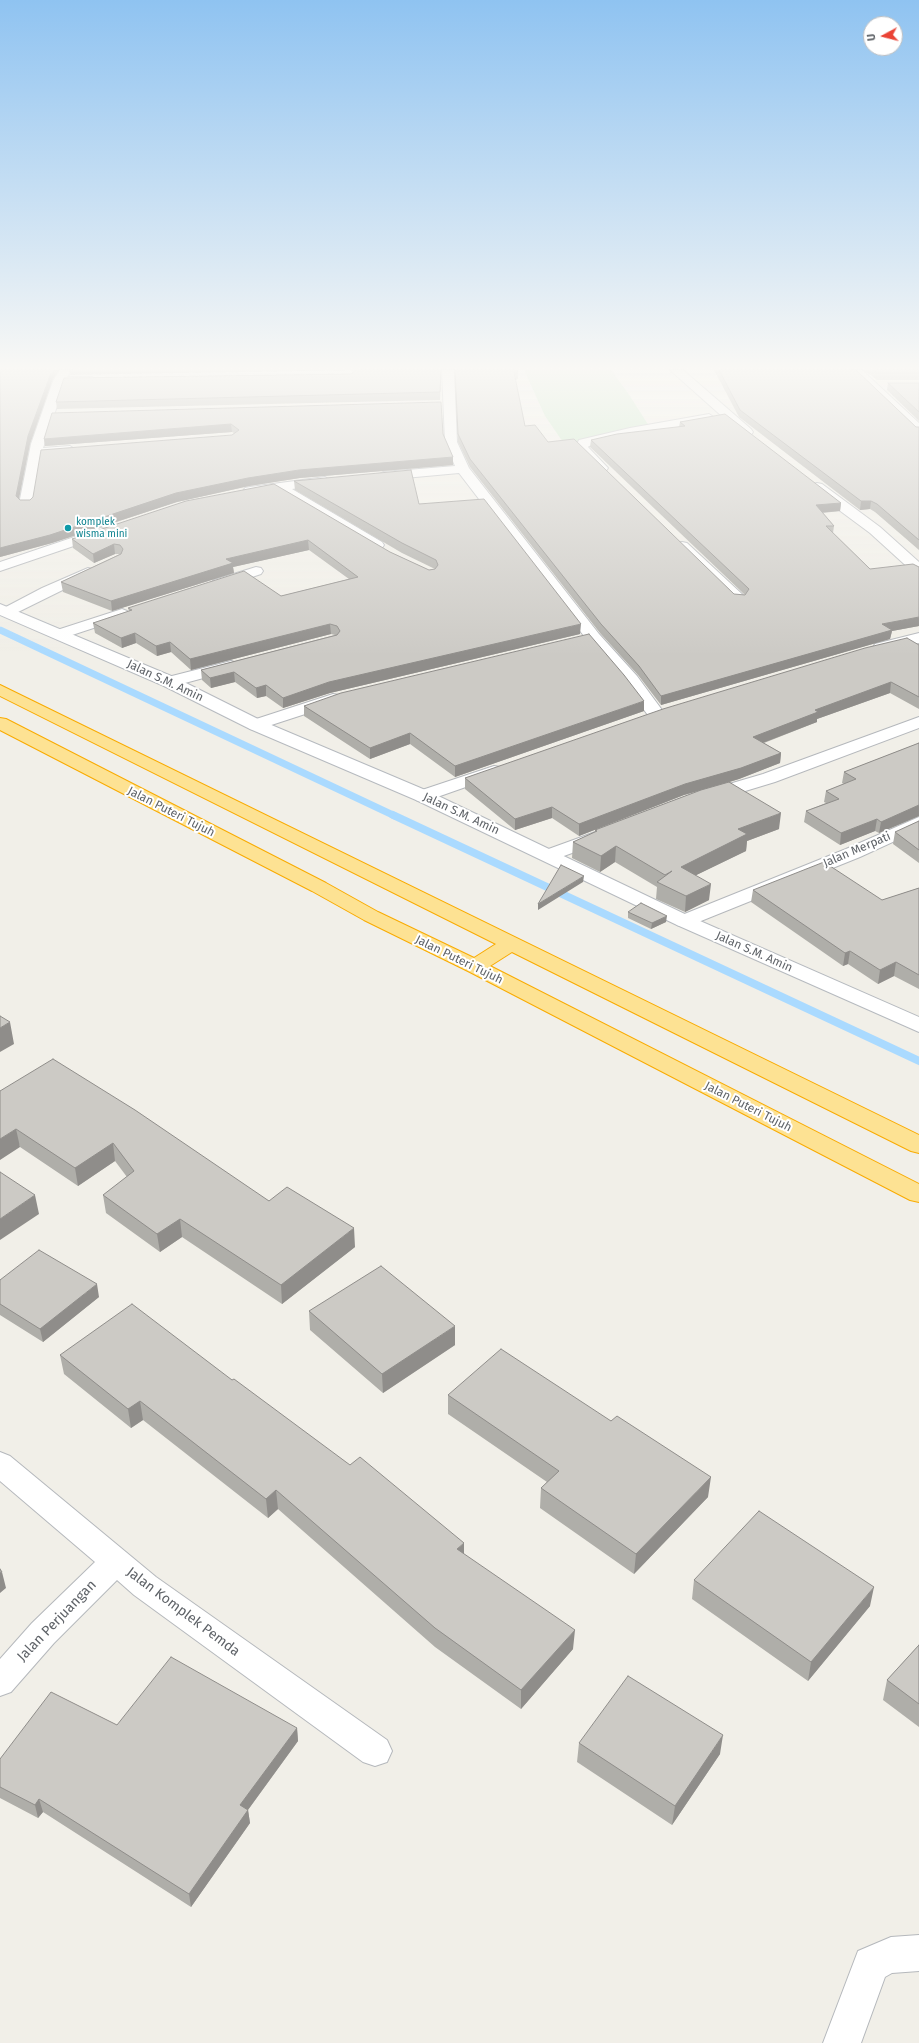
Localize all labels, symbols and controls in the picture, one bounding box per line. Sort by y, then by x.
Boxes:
north arrow [863,16,903,56]
text: U [865,33,878,42]
place label: komplek wisma mini [76,516,127,540]
marker: komplek wisma mini [63,523,73,533]
street label: Jalan S.M. Amin [125,657,205,705]
street label: Jalan Puteri Tujuh [125,784,217,840]
street label: Jalan S.M. Amin [421,790,501,838]
street label: Jalan Merpati [821,829,893,871]
street label: Jalan S.M. Amin [713,929,795,975]
street label: Jalan Puteri Tujuh [413,933,505,987]
street label: Jalan Puteri Tujuh [702,1079,794,1135]
street label: Jalan Komplek Pemda [123,1564,243,1660]
street label: Jalan Perjuangan [14,1577,100,1665]

